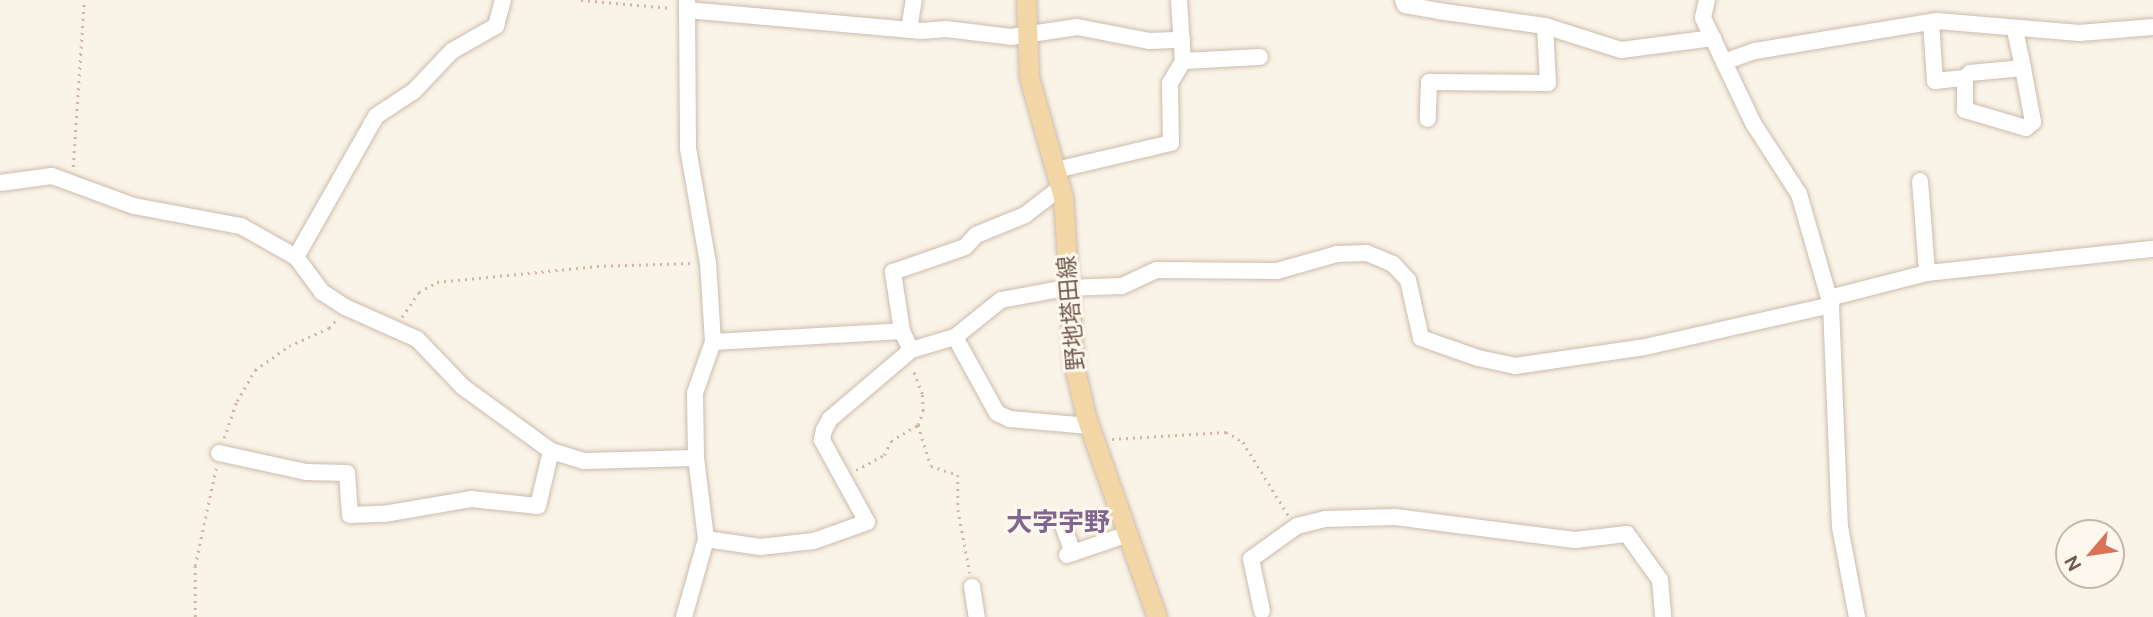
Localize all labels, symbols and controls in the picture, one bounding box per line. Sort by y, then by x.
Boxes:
street label: 野地塔田線 [1052,255,1090,371]
district label: 大字宇野 [1006,507,1110,539]
north arrow [2055,519,2125,589]
text: N [2059,551,2087,576]

